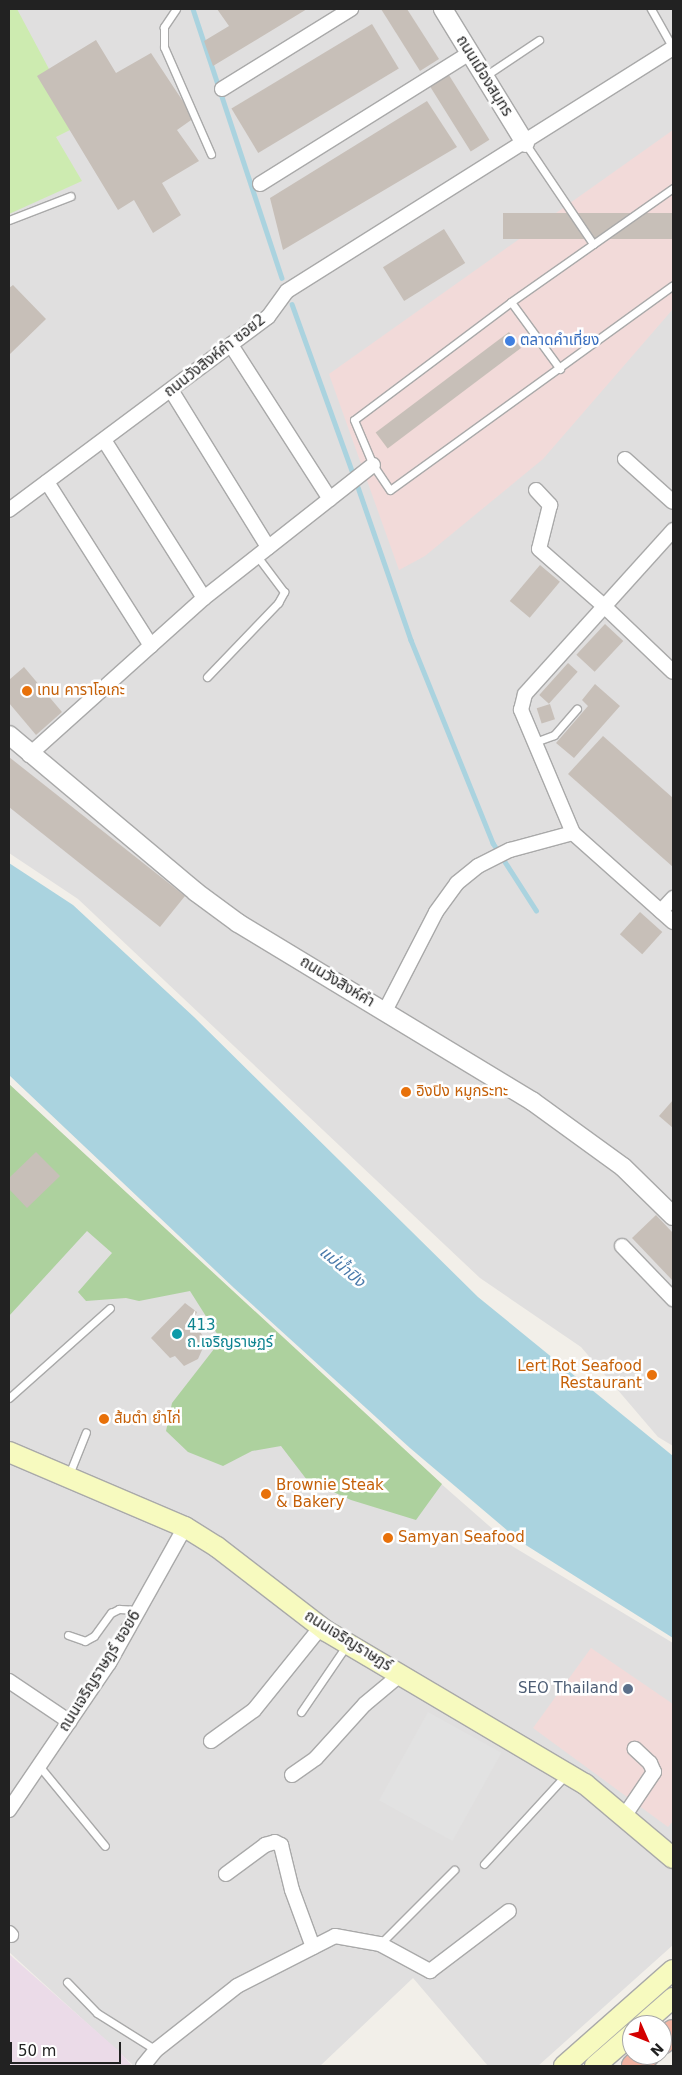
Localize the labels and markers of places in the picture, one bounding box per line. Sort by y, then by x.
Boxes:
place label: ตลาดคำเที่ยง [520,332,599,350]
marker: ตลาดคำเที่ยง [504,335,516,347]
place label: เทน คาราโอเกะ [37,682,125,700]
marker: เทน คาราโอเกะ [21,685,33,697]
place label: อิงปิง หมูกระทะ [416,1083,508,1101]
marker: อิงปิง หมูกระทะ [400,1086,412,1098]
place label: 413 ถ.เจริญราษฏร์ [187,1316,273,1351]
marker: 413 ถ.เจริญราษฏร์ [171,1328,183,1340]
place label: Lert Rot Seafood Restaurant [517,1357,642,1392]
marker: Lert Rot Seafood Restaurant [646,1369,658,1381]
place label: ส้มตำ ยำไก่ [114,1410,181,1428]
marker: ส้มตำ ยำไก่ [98,1413,110,1425]
place label: Brownie Steak & Bakery [276,1476,384,1511]
marker: Brownie Steak & Bakery [260,1488,272,1500]
place label: Samyan Seafood [398,1529,525,1547]
marker: Samyan Seafood [382,1532,394,1544]
place label: SEO Thailand [518,1680,618,1698]
marker: SEO Thailand [622,1683,634,1695]

